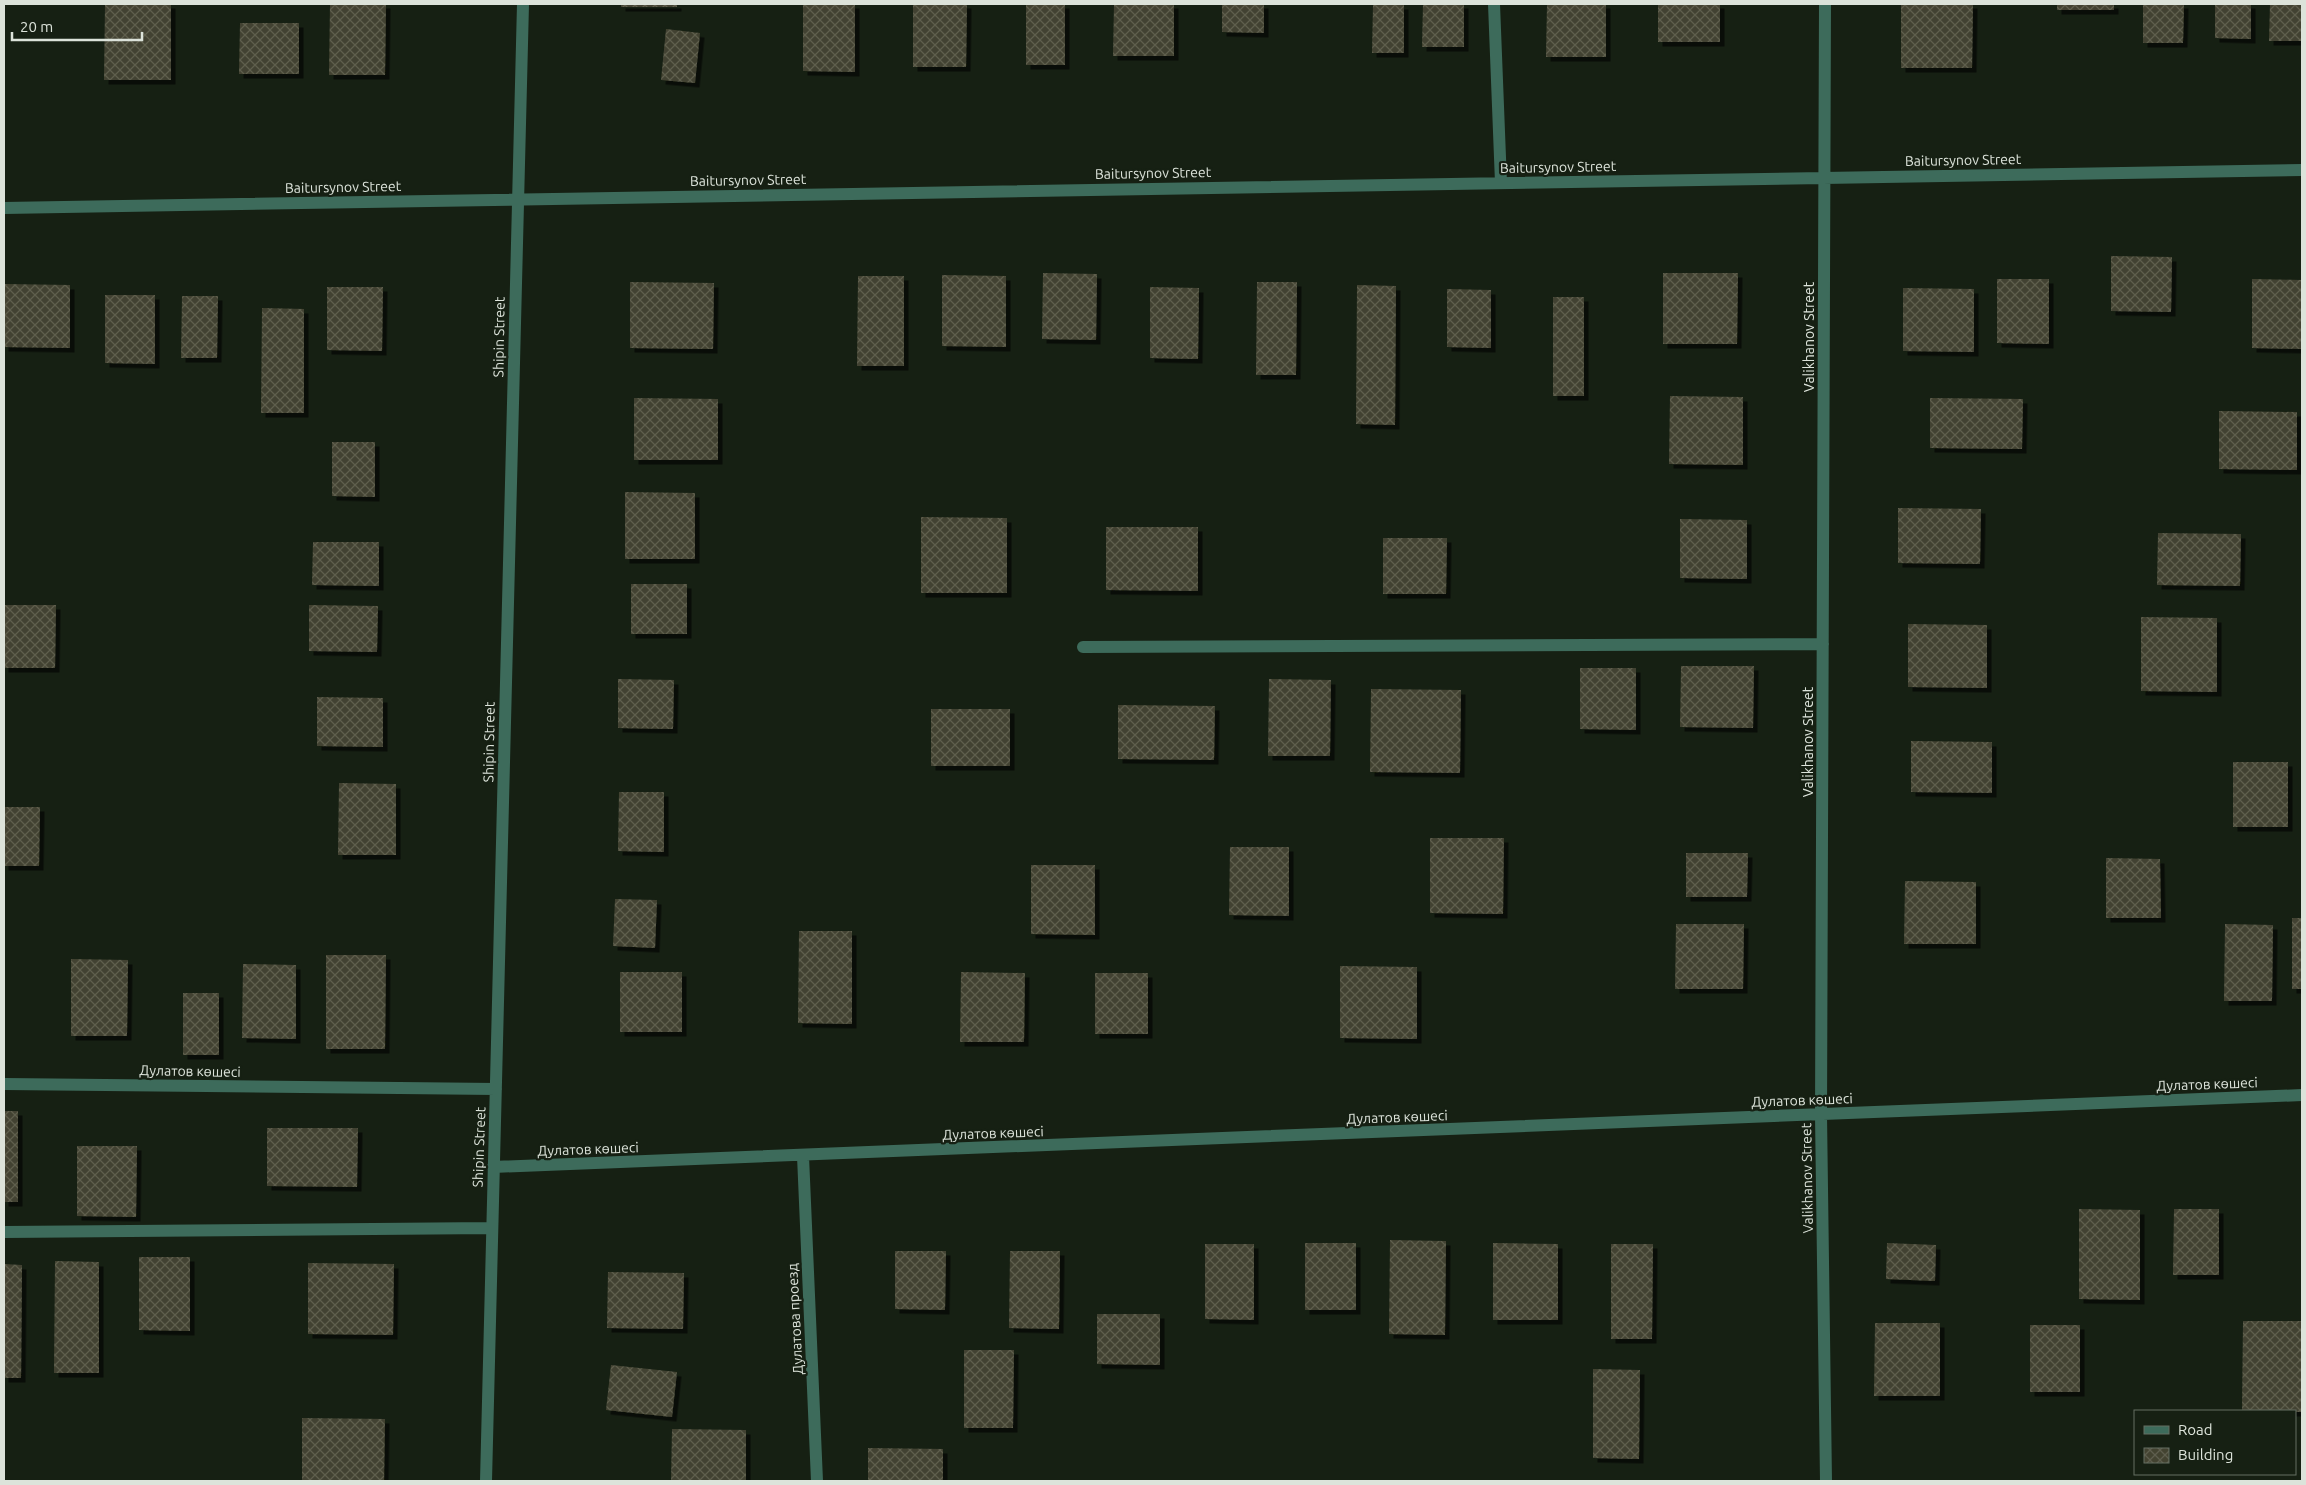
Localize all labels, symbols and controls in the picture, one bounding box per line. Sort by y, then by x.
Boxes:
scale bar [12,10,142,42]
text: 20 m [20,18,53,35]
street label: Baitursynov Street [1905,151,2022,169]
street label: Baitursynov Street [1500,158,1617,176]
street label: Baitursynov Street [1095,164,1212,182]
street label: Baitursynov Street [690,171,807,189]
street label: Baitursynov Street [285,178,402,196]
street label: Valikhanov Street [1801,281,1817,392]
street label: Shipin Street [490,296,508,377]
street label: Valikhanov Street [1800,686,1816,797]
street label: Shipin Street [480,701,498,782]
street label: Дулатов көшесі [139,1062,241,1080]
street label: Дулатов көшесі [2156,1074,2258,1094]
street label: Дулатов көшесі [1751,1090,1853,1110]
street label: Shipin Street [470,1106,488,1188]
street label: Дулатов көшесі [1346,1107,1448,1127]
street label: Valikhanov Street [1798,1122,1816,1233]
street label: Дулатов көшесі [942,1123,1044,1143]
street label: Дулатов көшесі [537,1139,639,1159]
street label: Дулатова проезд [784,1263,806,1375]
legend [2134,1410,2296,1475]
text: Road [2178,1421,2213,1438]
text: Building [2178,1446,2233,1463]

